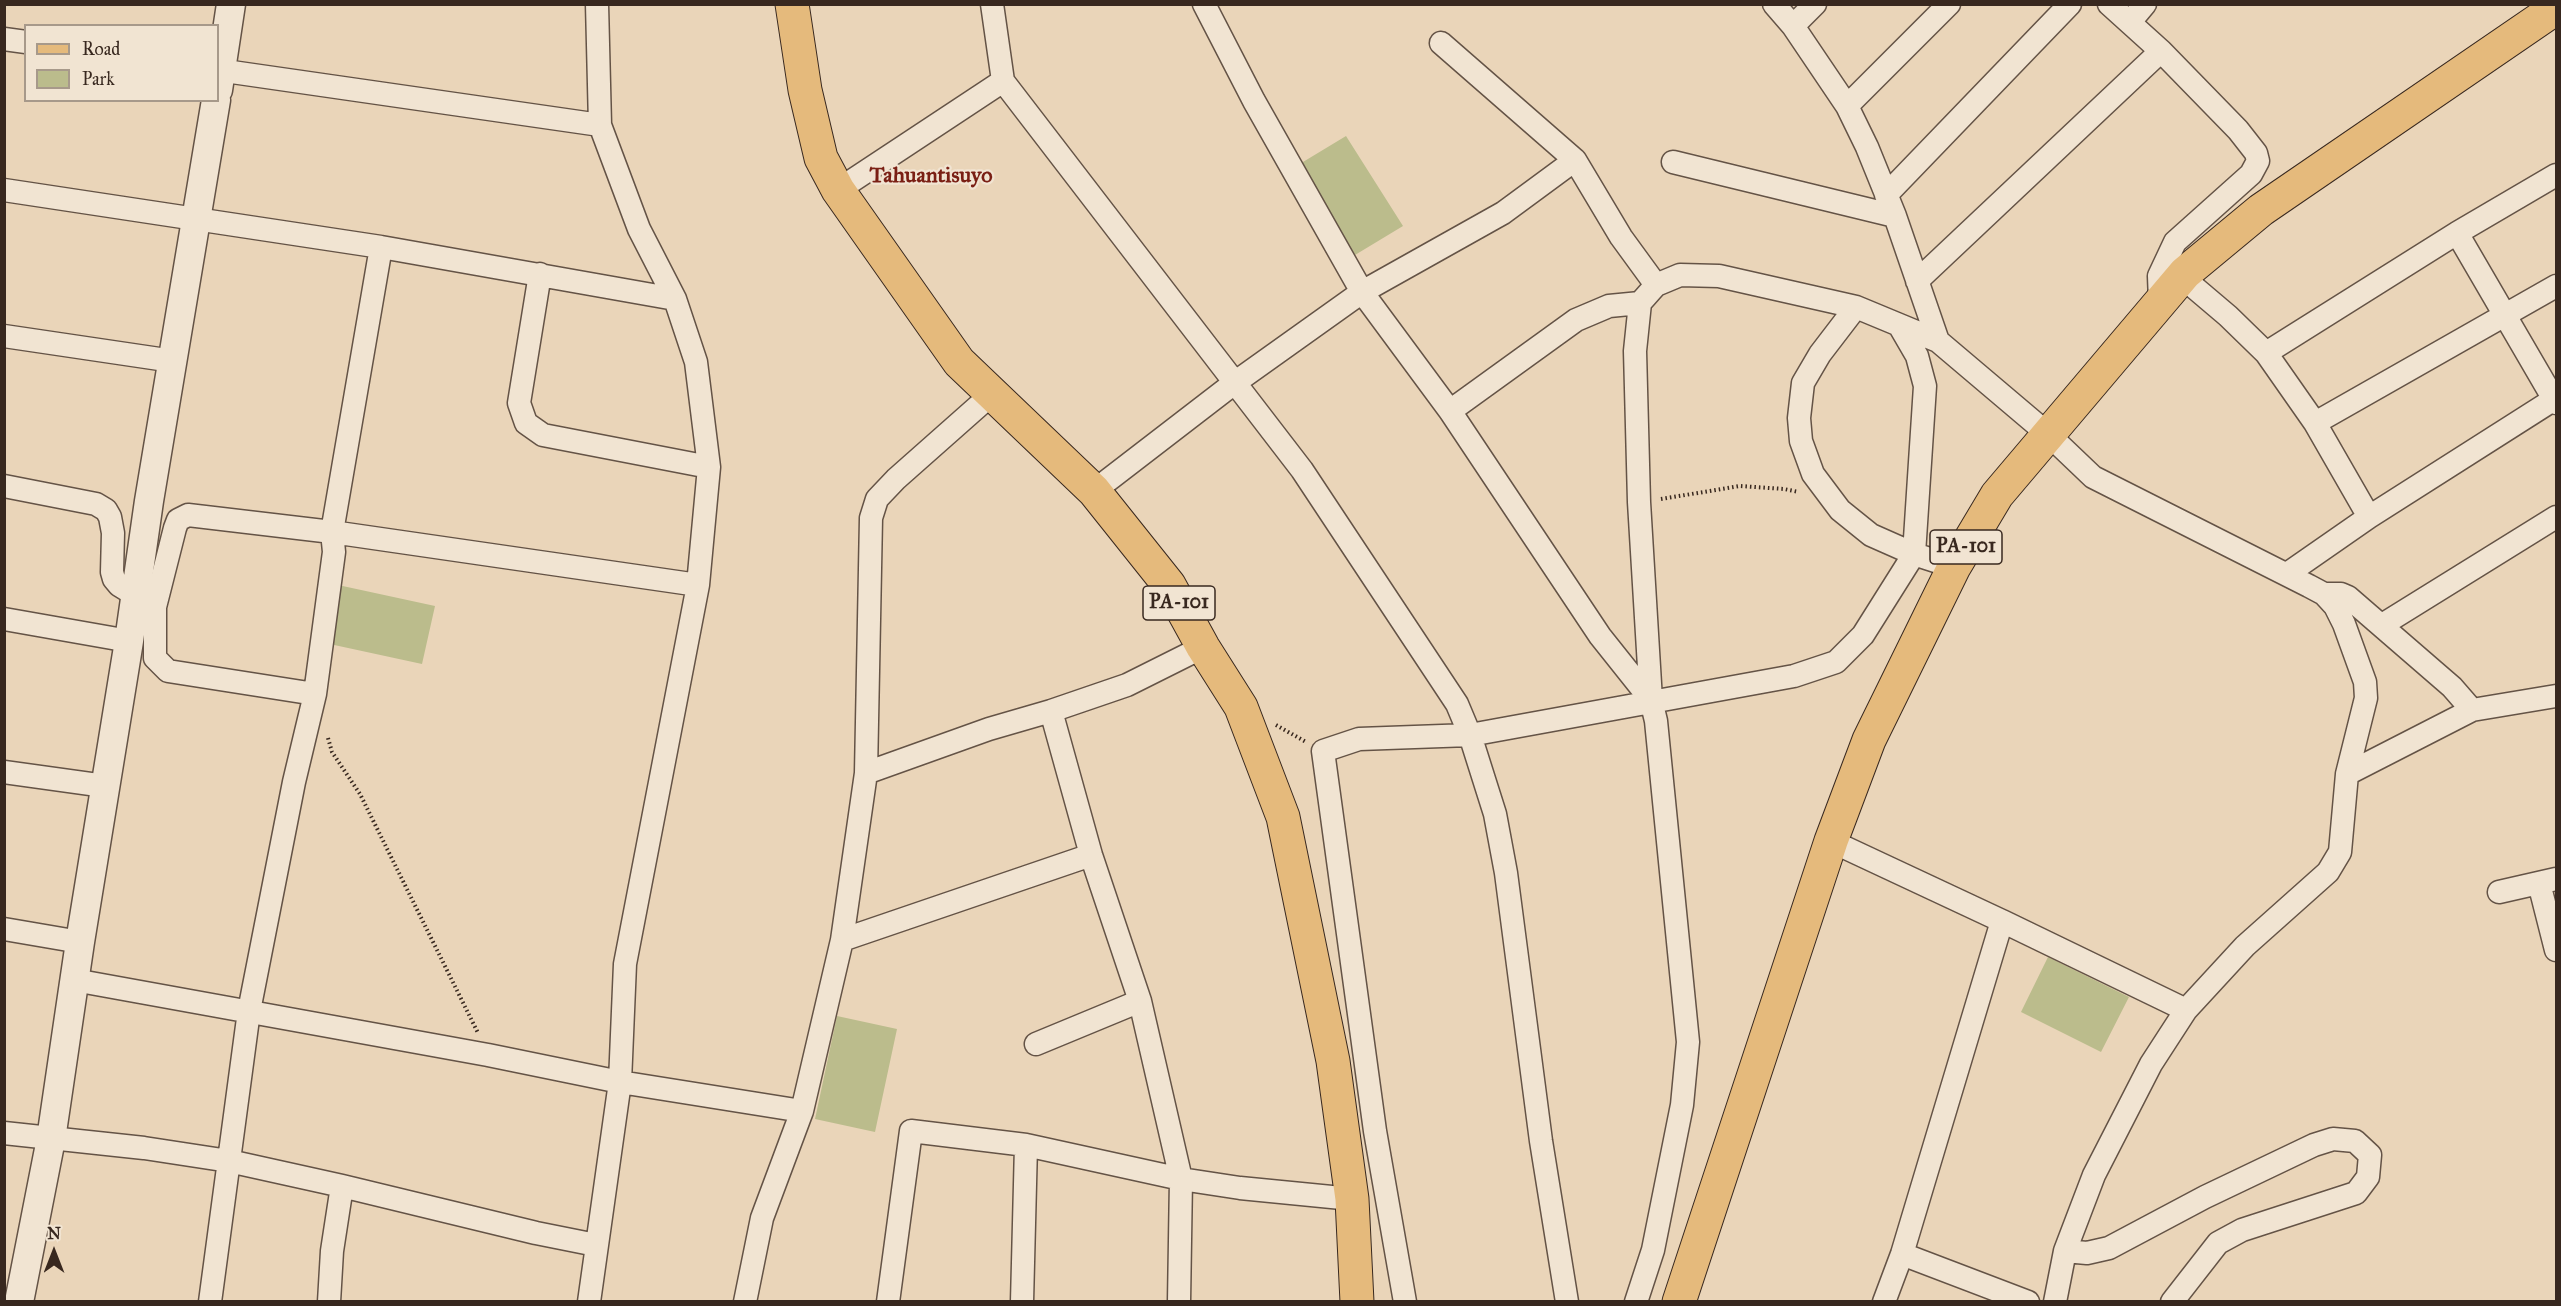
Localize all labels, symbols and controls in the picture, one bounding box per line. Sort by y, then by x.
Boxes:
legend [24,24,219,102]
text: Road [82,38,120,60]
text: Park [82,68,115,90]
district label: Tahuantisuyo [870,164,992,190]
road number: PA-101 [1930,530,2002,564]
road number: PA-101 [1143,586,1215,620]
north arrow [24,1222,84,1282]
text: N [47,1224,61,1243]

